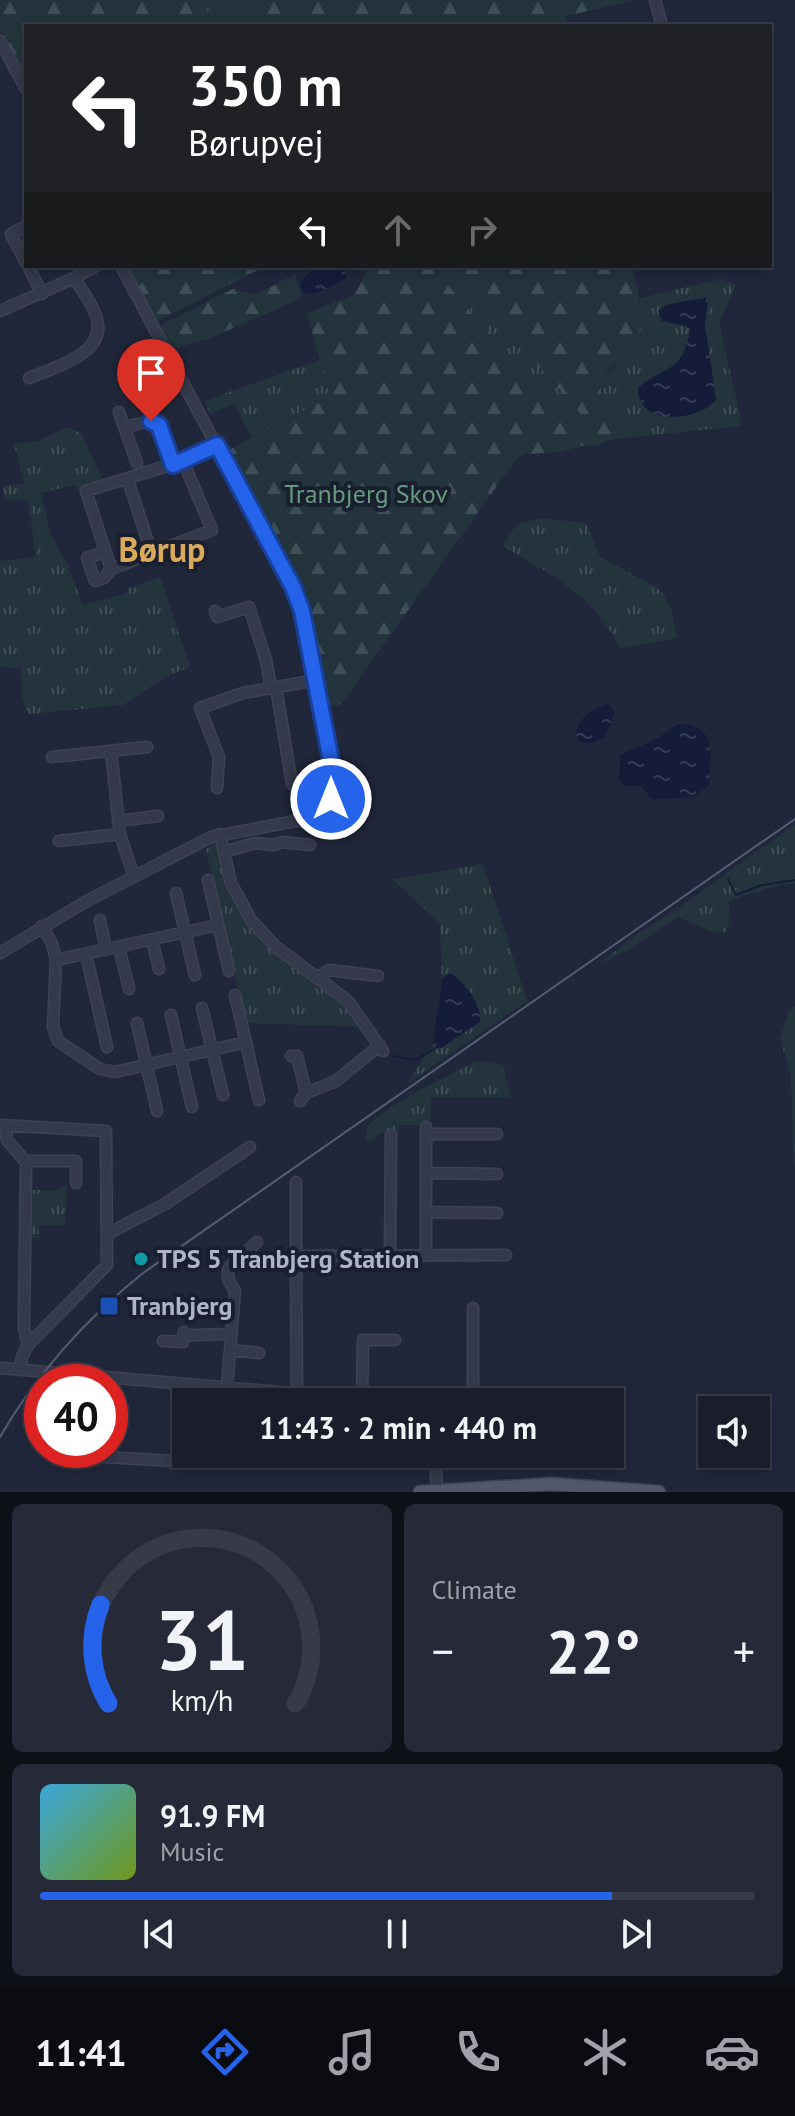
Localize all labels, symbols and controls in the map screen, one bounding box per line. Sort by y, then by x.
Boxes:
text: 350 m [188,49,343,121]
icon: left [56,56,160,160]
text: Børupvej [188,119,324,166]
icon: left [292,208,336,252]
icon: ahead [376,208,420,252]
icon: right [460,208,504,252]
pin [117,339,185,421]
icon: arrive [129,351,173,395]
park label: Tranbjerg Skov [284,477,448,510]
district label: Børup [119,527,205,571]
position arrow [289,757,373,841]
place label: TPS 5 Tranbjerg Station [157,1242,419,1275]
marker: TPS 5 Tranbjerg Station [132,1250,150,1268]
place label: Tranbjerg [127,1289,232,1322]
marker: Tranbjerg [98,1295,120,1317]
speed limit sign: 40 [24,1364,128,1468]
map controls [698,1396,770,1468]
button: sound [698,1396,770,1468]
text: 11:43 · 2 min · 440 m [259,1408,537,1447]
text: Climate [432,1573,517,1606]
text: 31 [155,1585,249,1693]
text: 22° [546,1612,640,1690]
text: − [432,1622,454,1679]
text: + [733,1622,755,1679]
text: km/h [170,1682,233,1719]
text: 91.9 FM [160,1796,265,1835]
text: Music [160,1835,224,1868]
icon: previous [137,1912,181,1956]
icon: pause [375,1912,419,1956]
icon: next [614,1912,658,1956]
icon: directions [197,2024,253,2080]
icon: music [324,2024,380,2080]
icon: phone [450,2024,506,2080]
icon: climate [577,2024,633,2080]
icon: car [704,2024,760,2080]
text: 11:41 [35,2029,127,2076]

